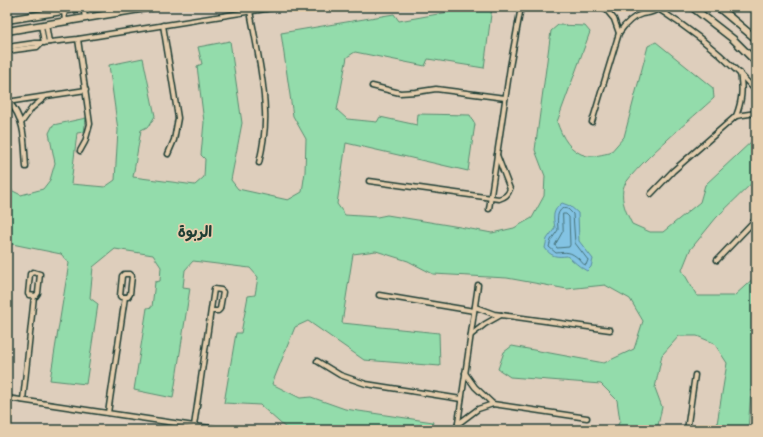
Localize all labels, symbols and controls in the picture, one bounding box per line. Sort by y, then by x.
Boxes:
district label: الربوة [178,222,212,243]

